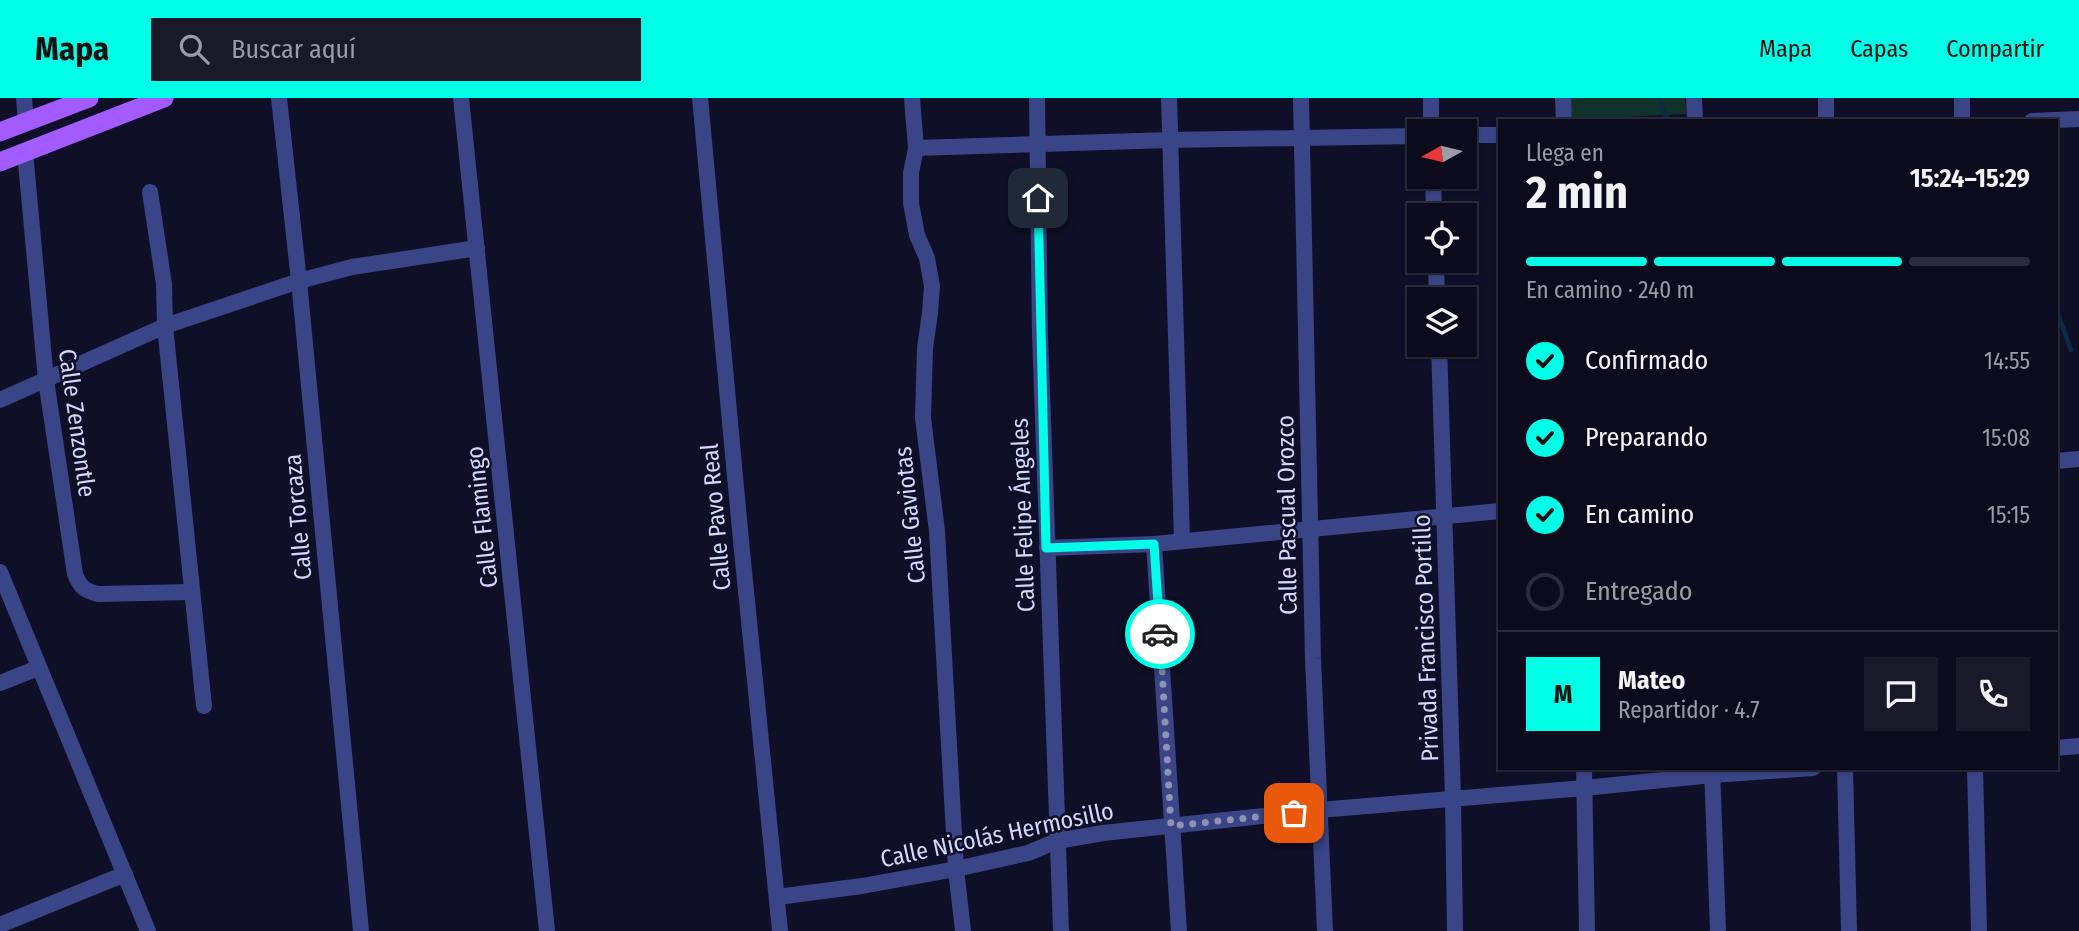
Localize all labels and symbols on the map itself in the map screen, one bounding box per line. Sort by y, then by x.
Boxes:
north arrow [1407,119,1477,189]
pin [1008,168,1068,228]
street label: Calle Zenzontle [53,347,101,499]
street label: Calle Pascual Orozco [1271,415,1303,615]
street label: Calle Felipe Ángeles [1005,418,1040,612]
street label: Calle Pavo Real [696,442,736,592]
street label: Calle Flamingo [461,445,503,589]
street label: Calle Gaviotas [889,445,931,585]
street label: Calle Torcaza [279,453,317,581]
street label: Privada Francisco Portillo [1408,514,1444,762]
courier [1125,599,1195,669]
pin [1264,783,1324,843]
street label: Calle Nicolás Hermosillo [878,797,1116,873]

